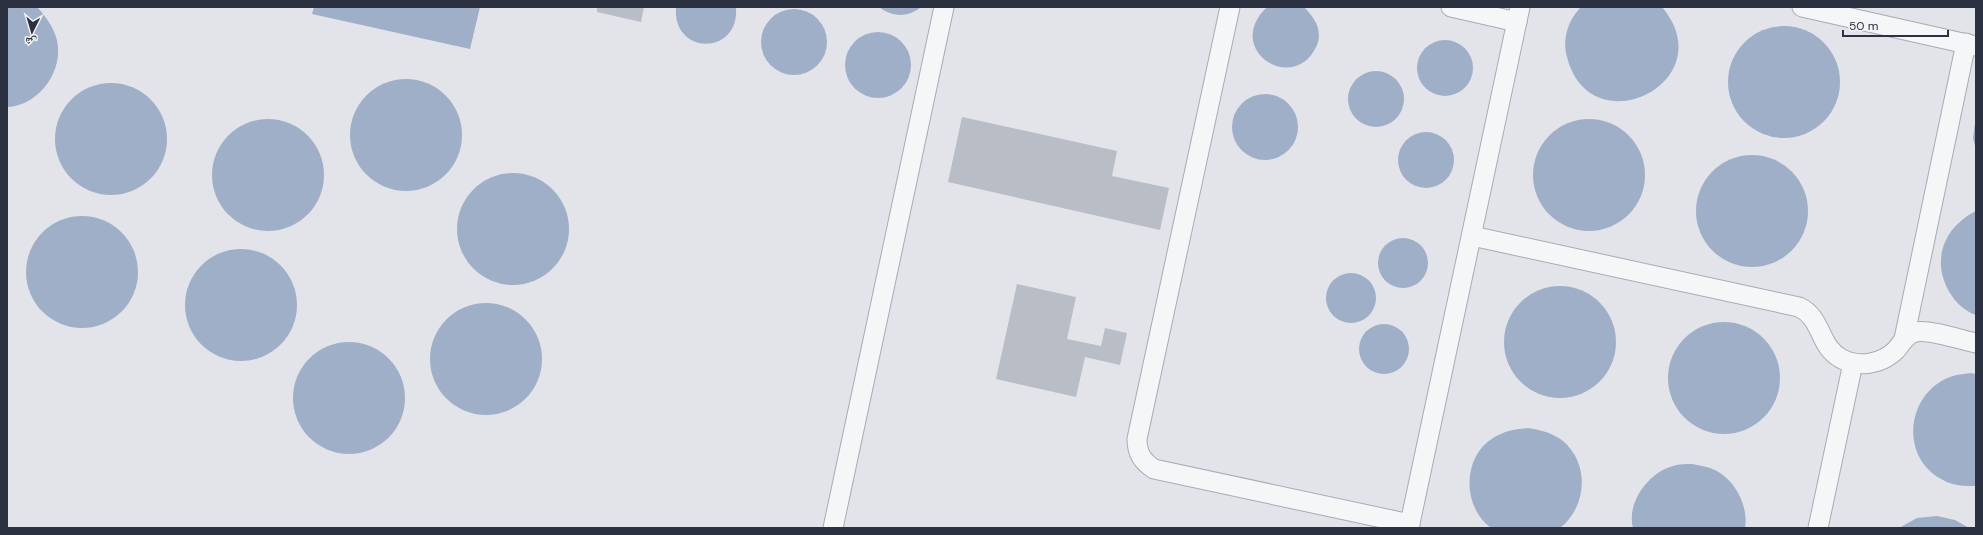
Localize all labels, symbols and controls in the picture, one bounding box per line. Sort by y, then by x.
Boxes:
north arrow [12,12,52,52]
scale bar [1843,12,1948,38]
text: 50 m [1849,18,1878,34]
text: ش [24,33,38,49]

